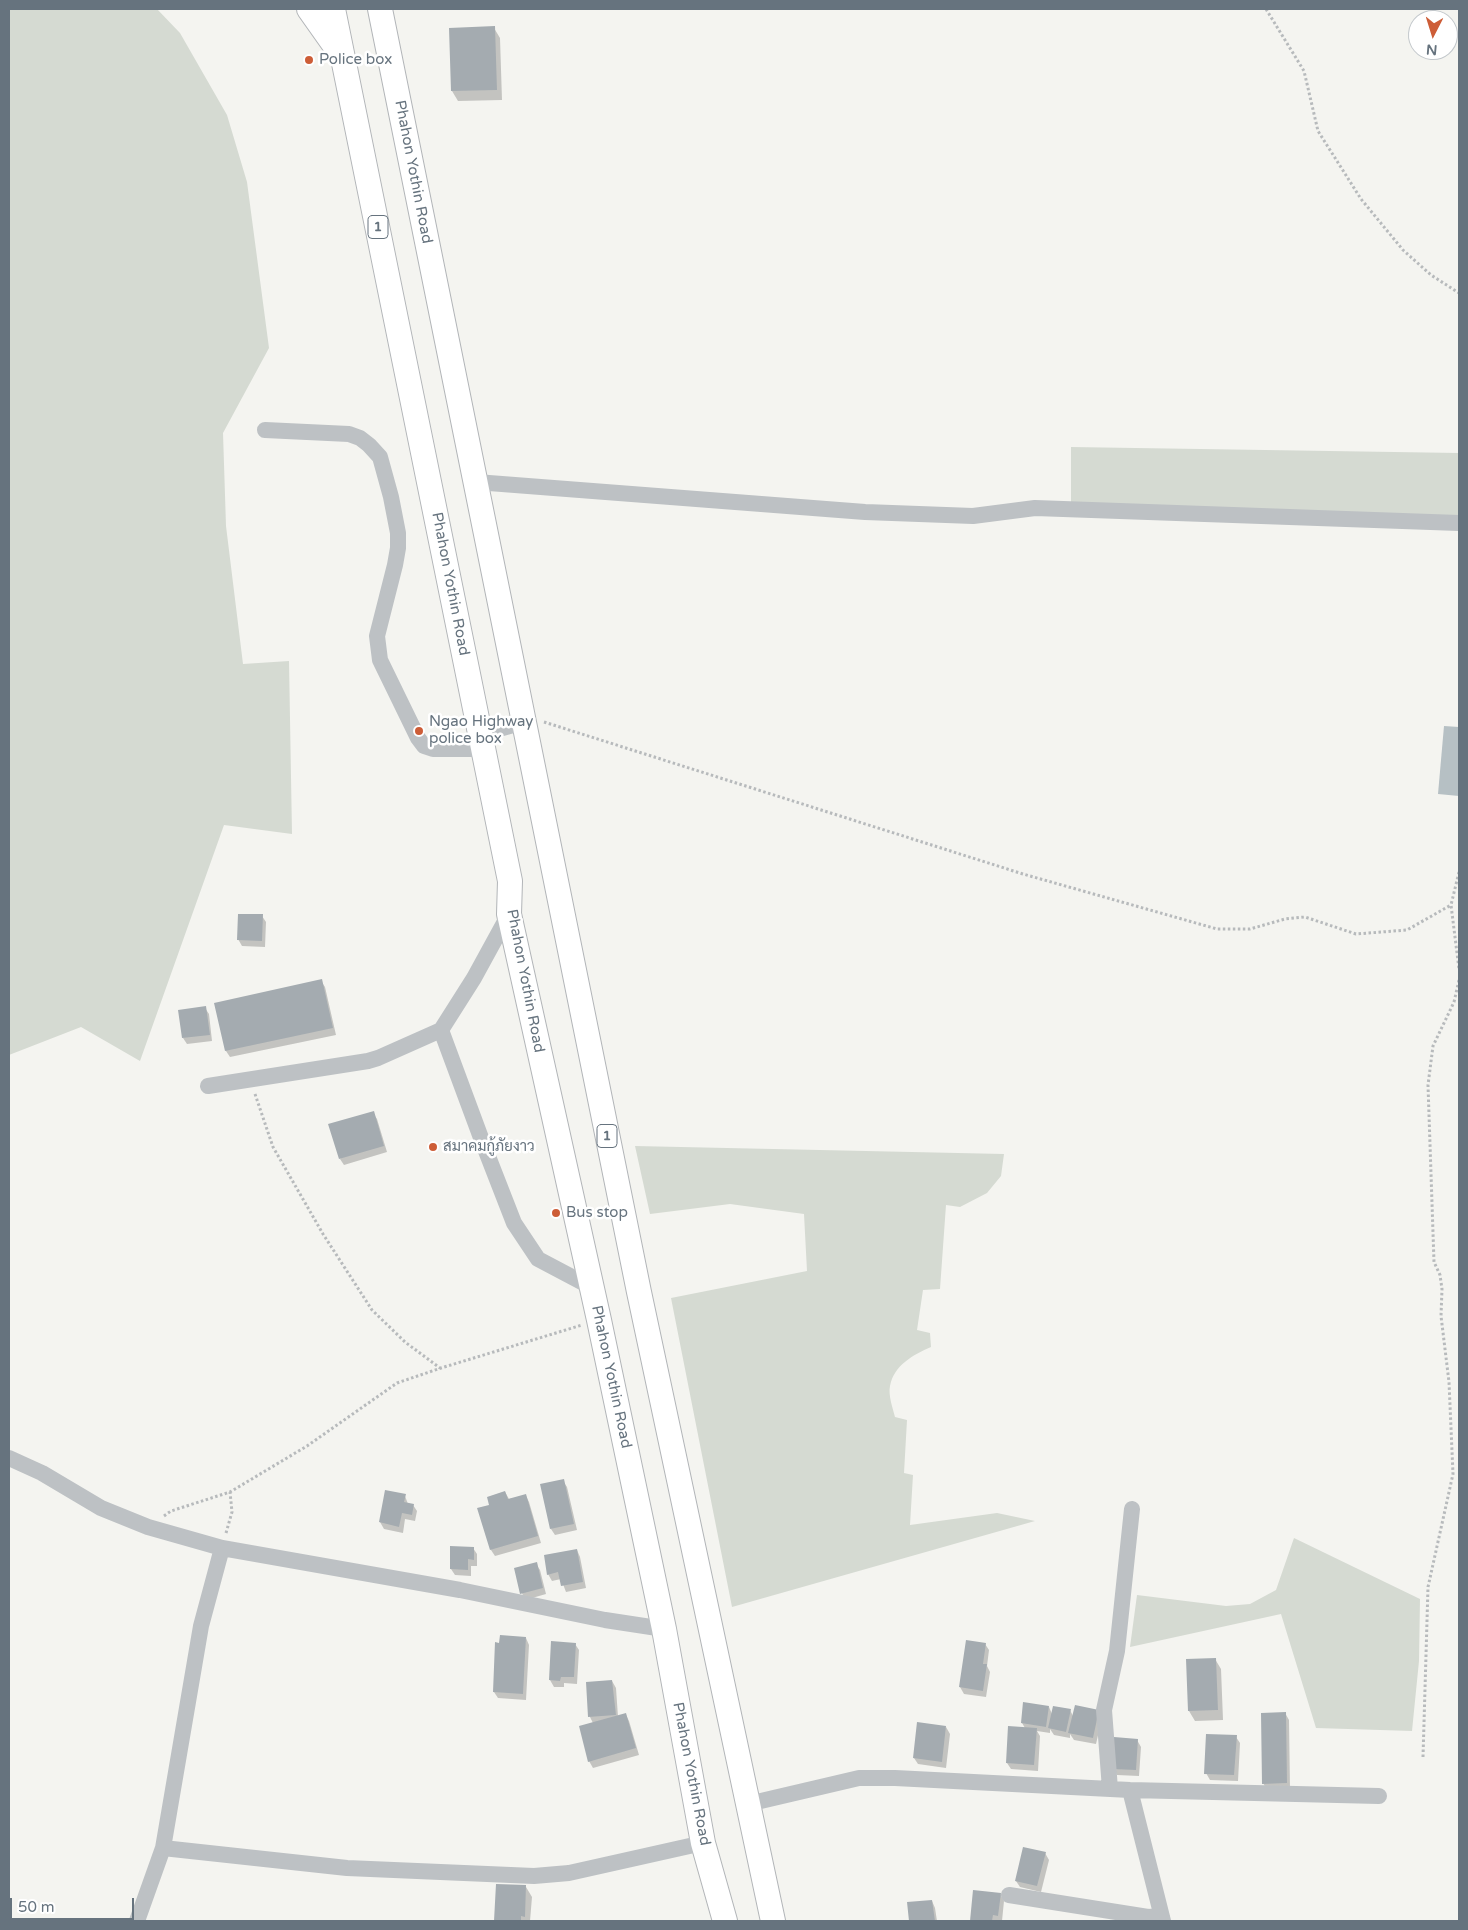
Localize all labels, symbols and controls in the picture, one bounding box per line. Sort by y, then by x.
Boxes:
north arrow [1408,10,1458,60]
text: N [1425,40,1438,58]
place label: Police box [319,51,392,69]
marker: Police box [303,54,315,66]
street label: Phahon Yothin Road [390,99,436,245]
road number: 1 [368,216,388,238]
street label: Phahon Yothin Road [427,511,473,657]
place label: Ngao Highway police box [429,713,533,748]
marker: Ngao Highway police box [413,725,425,737]
street label: Phahon Yothin Road [502,908,548,1054]
road number: 1 [597,1124,617,1148]
place label: สมาคมกู้ภัยงาว [443,1138,535,1156]
marker: สมาคมกู้ภัยงาว [427,1141,439,1153]
place label: Bus stop [566,1204,628,1222]
marker: Bus stop [550,1207,562,1219]
street label: Phahon Yothin Road [587,1304,635,1450]
street label: Phahon Yothin Road [668,1701,714,1847]
scale bar [12,1888,136,1920]
text: 50 m [18,1898,55,1916]

